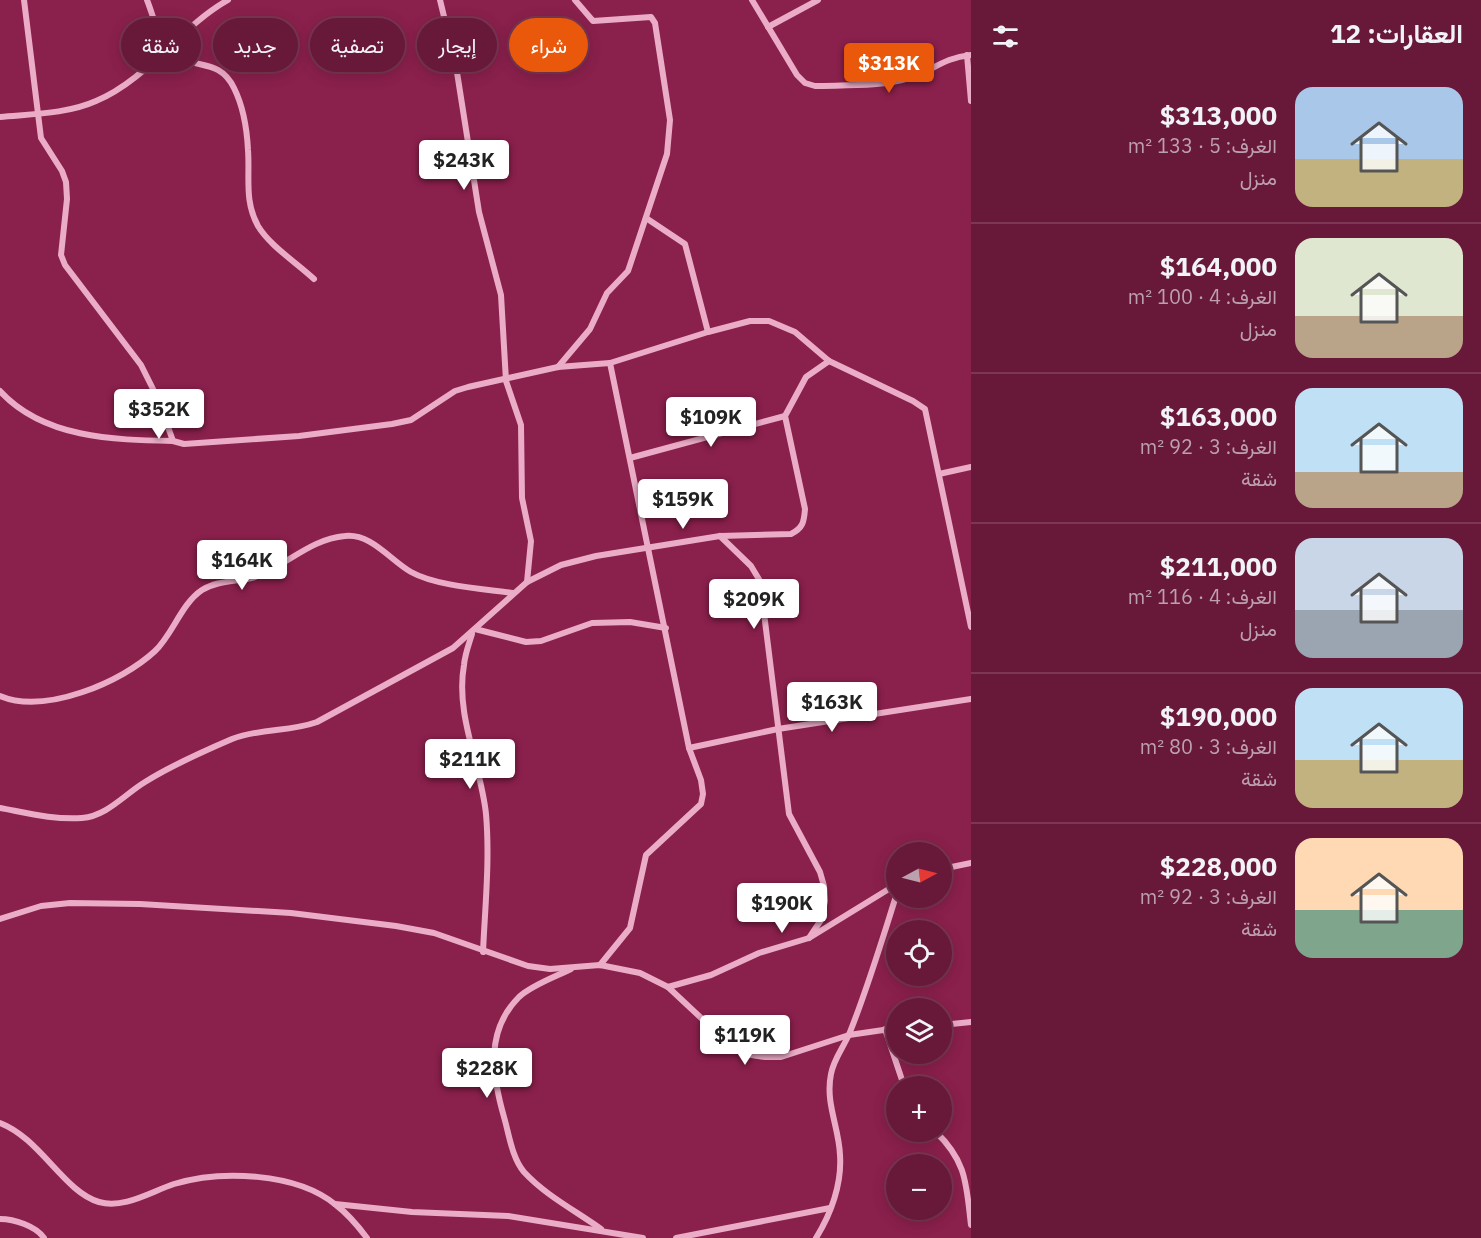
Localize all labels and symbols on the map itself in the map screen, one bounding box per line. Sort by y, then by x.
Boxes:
pin: $313K [847,43,931,94]
pin: $243K [422,140,506,191]
pin: $352K [117,389,201,440]
pin: $109K [669,397,753,448]
pin: $159K [641,479,725,530]
pin: $164K [200,540,284,591]
pin: $209K [712,579,796,630]
pin: $163K [790,682,874,733]
pin: $211K [428,739,512,790]
north arrow [886,842,952,908]
pin: $190K [740,883,824,934]
pin: $119K [703,1015,787,1066]
pin: $228K [445,1048,529,1099]

